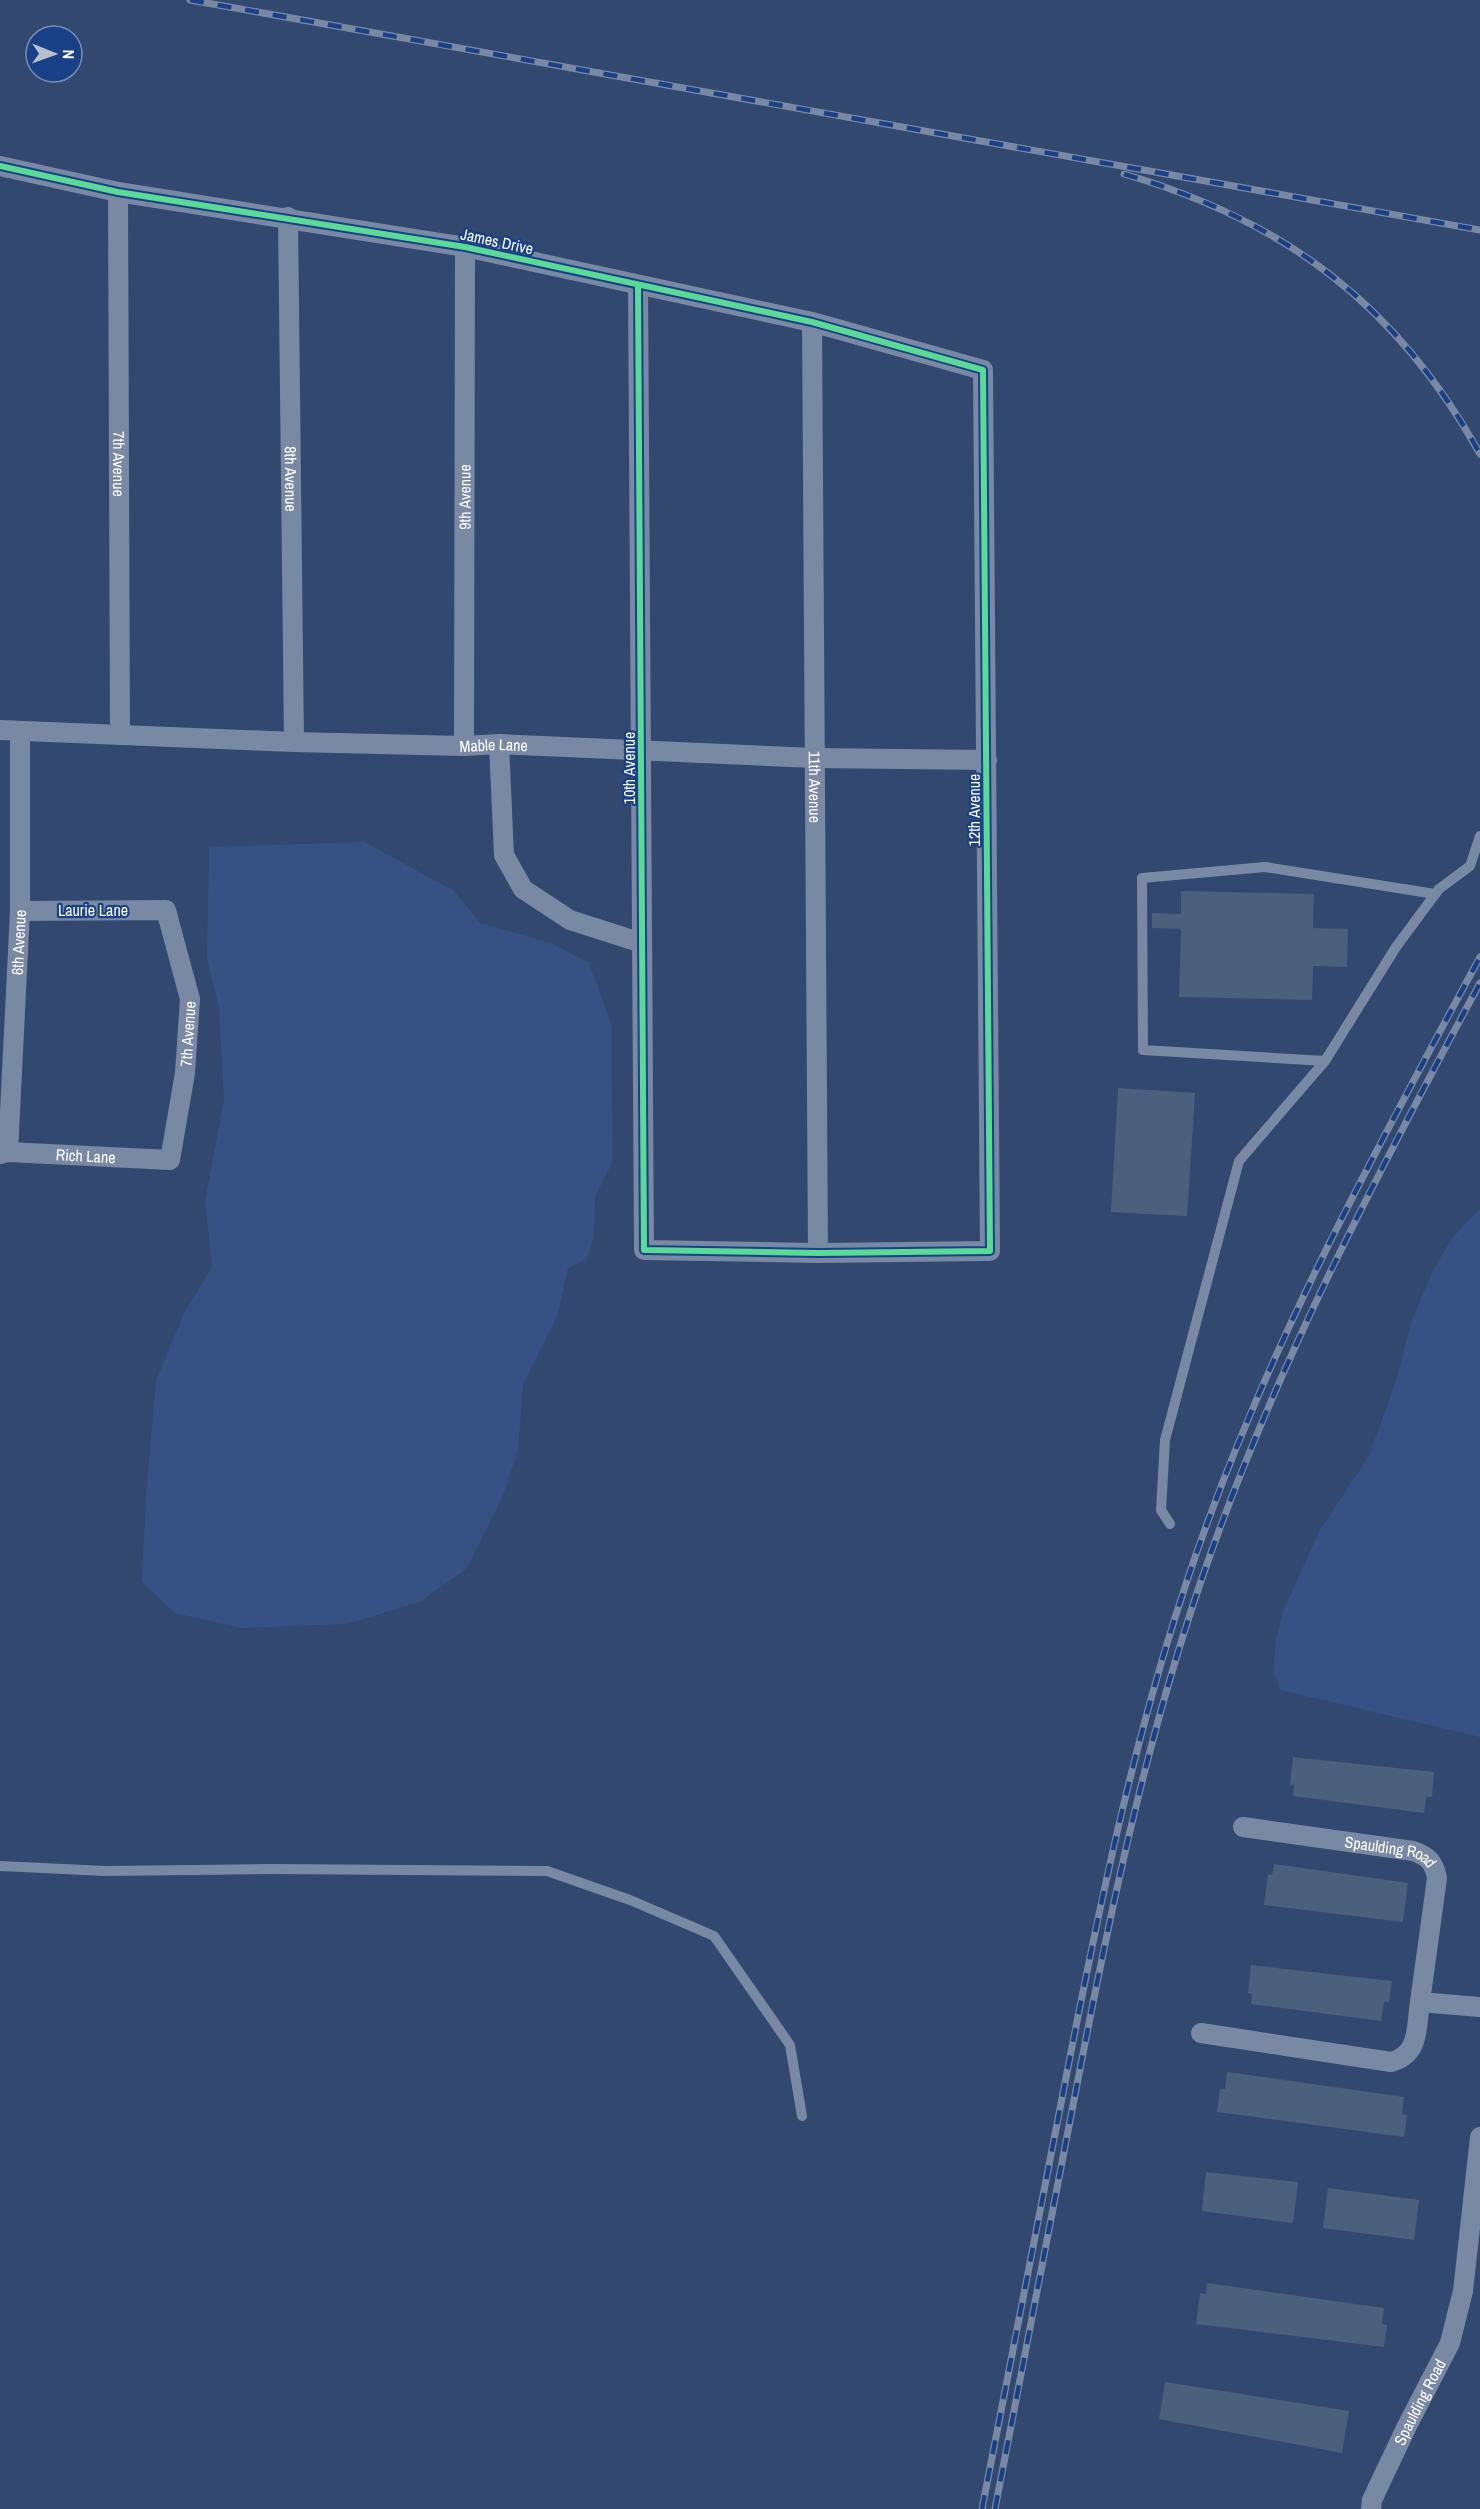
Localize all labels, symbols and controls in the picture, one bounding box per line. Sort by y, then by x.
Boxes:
north arrow [24,24,84,84]
text: N [58,49,80,59]
street label: James Drive [459,223,535,259]
street label: 7th Avenue [108,431,130,497]
street label: 8th Avenue [280,446,302,512]
street label: 9th Avenue [453,464,476,530]
street label: 10th Avenue [618,732,640,804]
street label: Mable Lane [459,733,528,757]
street label: 11th Avenue [804,751,826,823]
street label: 12th Avenue [963,774,985,846]
street label: Laurie Lane [58,899,128,921]
street label: 6th Avenue [6,909,31,976]
street label: 7th Avenue [174,1000,201,1067]
street label: Rich Lane [55,1143,116,1168]
street label: Spaulding Road [1343,1830,1442,1872]
street label: Spaulding Road [1389,2355,1451,2449]

